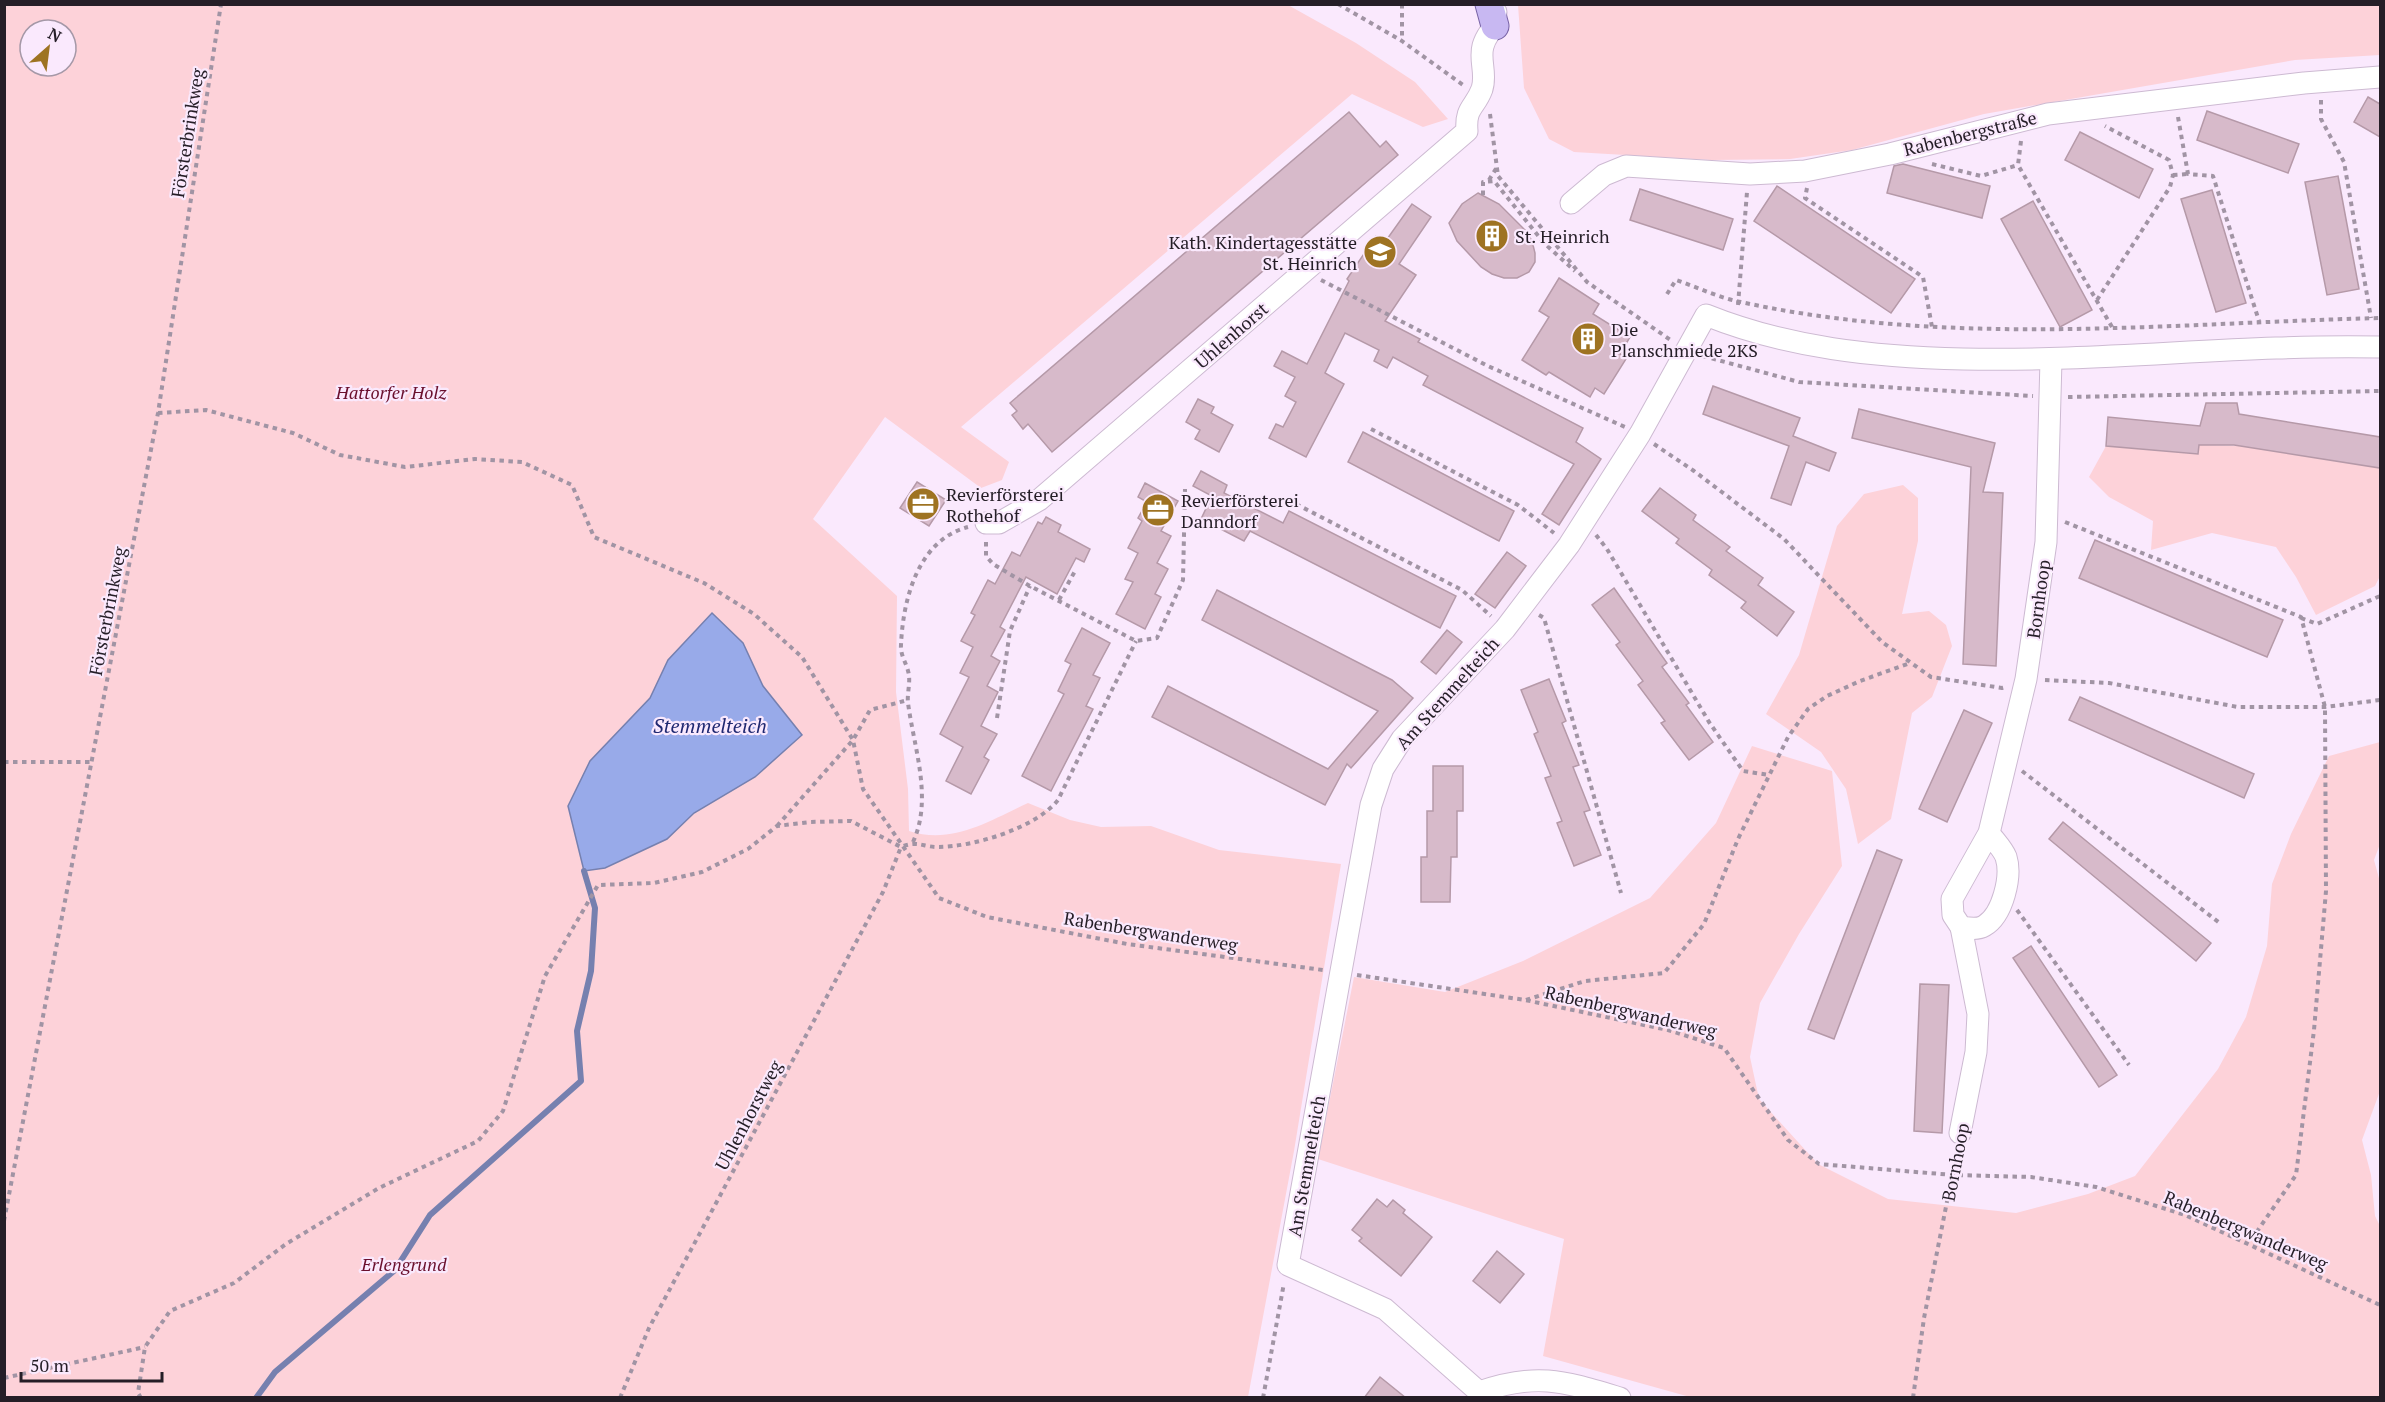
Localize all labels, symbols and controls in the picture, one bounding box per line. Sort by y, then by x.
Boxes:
north arrow [18,18,78,78]
text: N [45,22,66,47]
street label: Försterbrinkweg [165,66,209,199]
street label: Rabenbergstraße [1901,105,2039,161]
building icon: St. Heinrich [1474,218,1510,254]
place label: St. Heinrich [1515,224,1610,248]
place label: Kath. Kindertagesstätte St. Heinrich [1169,230,1357,275]
school or university icon: Kath. Kindertagesstätte St. Heinrich [1362,234,1398,270]
street label: Uhlenhorst [1189,296,1273,373]
place label: Die Planschmiede 2KS [1611,317,1758,362]
building icon: Die Planschmiede 2KS [1570,321,1606,357]
park label: Hattorfer Holz [335,380,447,404]
place label: Revierförsterei Rothehof [946,482,1064,527]
office icon: Revierförsterei Rothehof [905,486,941,522]
place label: Revierförsterei Danndorf [1181,488,1299,533]
office icon: Revierförsterei Danndorf [1140,492,1176,528]
street label: Försterbrinkweg [83,544,131,677]
street label: Bornhoop [2021,558,2055,640]
street label: Am Stemmelteich [1390,631,1504,754]
water label: Stemmelteich [653,712,767,739]
street label: Rabenbergwanderweg [1062,905,1240,957]
street label: Rabenbergwanderweg [1543,980,1720,1043]
street label: Uhlenhorstweg [709,1055,787,1174]
street label: Am Stemmelteich [1282,1093,1330,1239]
street label: Bornhoop [1936,1121,1974,1203]
street label: Rabenbergwanderweg [2160,1185,2332,1276]
park label: Erlengrund [360,1252,447,1276]
scale bar [21,1345,162,1383]
text: 50 m [30,1353,70,1377]

